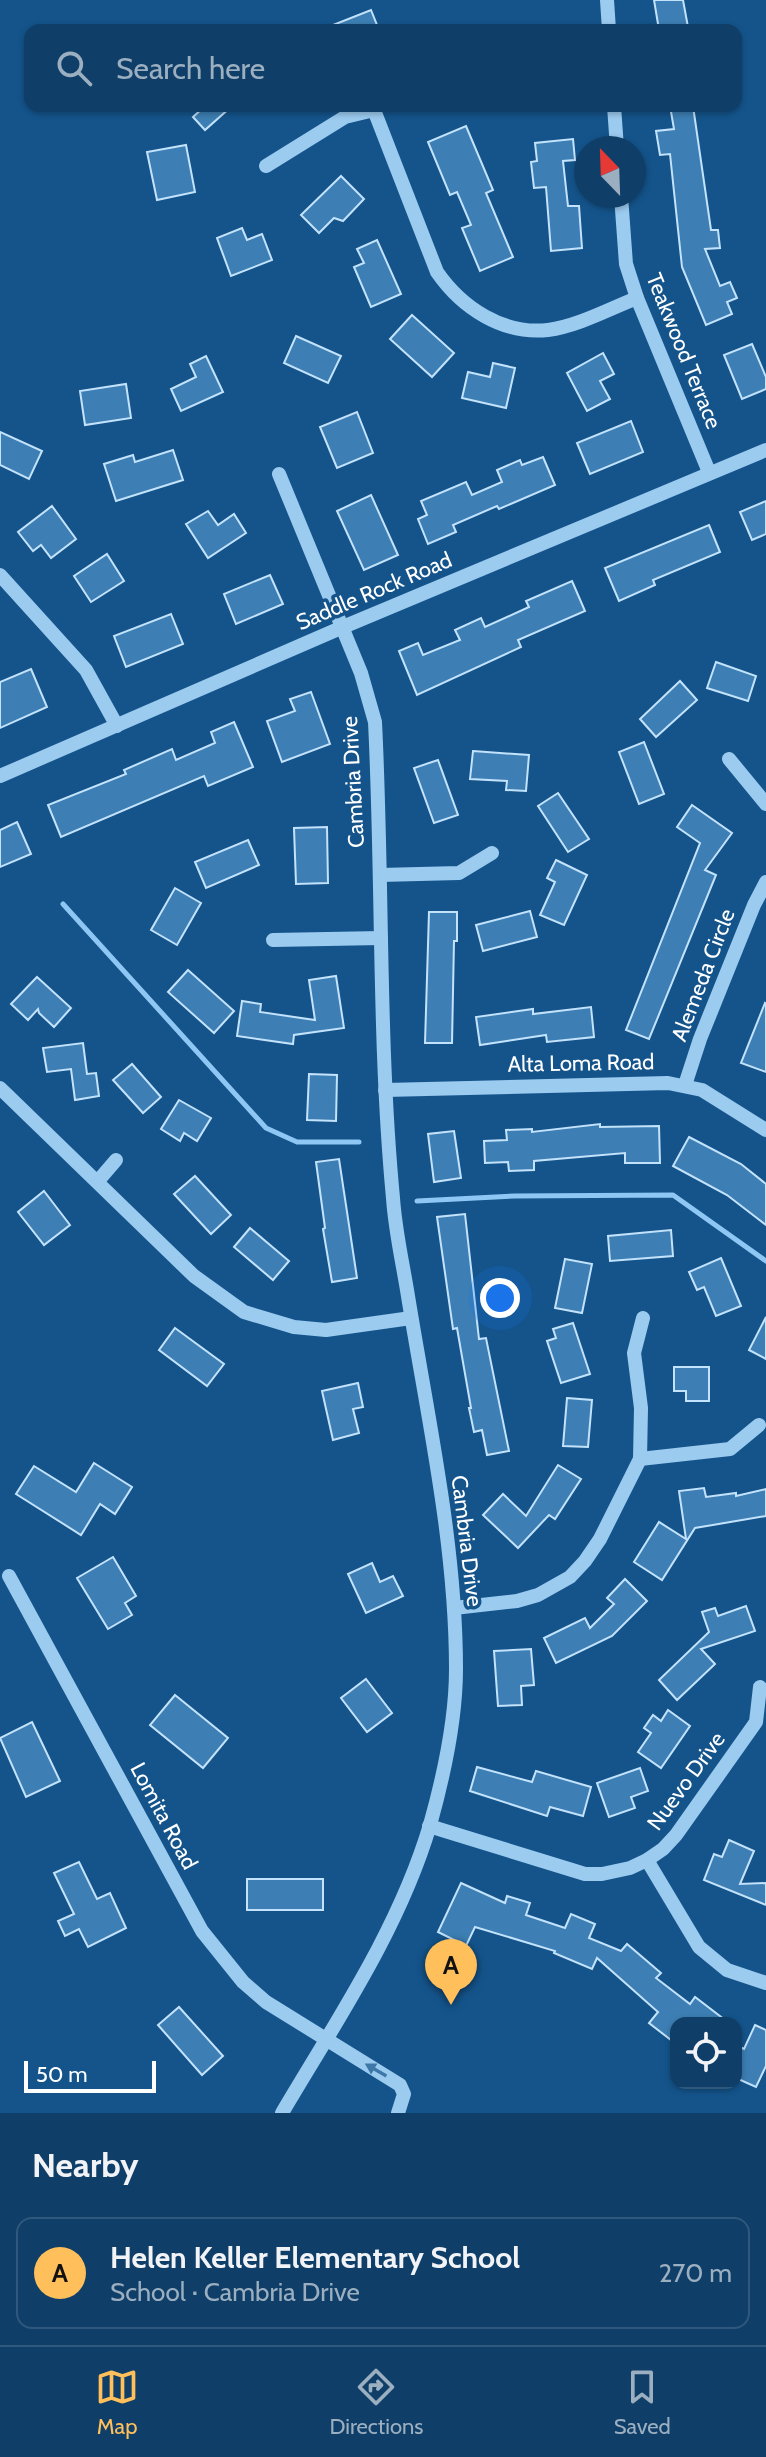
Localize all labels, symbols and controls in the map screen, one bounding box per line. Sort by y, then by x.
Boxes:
search box [24,24,742,112]
icon: search [52,46,96,90]
text: Search here [116,50,265,87]
north arrow [574,136,646,208]
street label: Teakwood Terrace [640,269,728,433]
street label: Saddle Rock Road [292,546,456,636]
street label: Cambria Drive [336,715,370,849]
street label: Alemeda Circle [665,905,741,1045]
street label: Alta Loma Road [507,1048,655,1078]
your location [480,1278,520,1318]
street label: Cambria Drive [446,1474,488,1608]
street label: Nuevo Drive [641,1727,731,1835]
street label: Lomita Road [124,1758,204,1874]
pin: A [425,1939,477,2005]
map controls [670,2017,742,2089]
button: locate [670,2017,742,2089]
scale bar [24,2057,156,2093]
text: 50 m [36,2061,88,2088]
one-way arrow [365,2063,387,2077]
text: Nearby [32,2144,139,2186]
text: Helen Keller Elementary School [110,2239,520,2276]
text: A [52,2257,68,2289]
text: 270 m [659,2257,732,2289]
text: School · Cambria Drive [110,2276,360,2308]
tab: Map [95,2365,139,2440]
tab: Directions [329,2365,423,2440]
tab: Saved [614,2365,671,2440]

